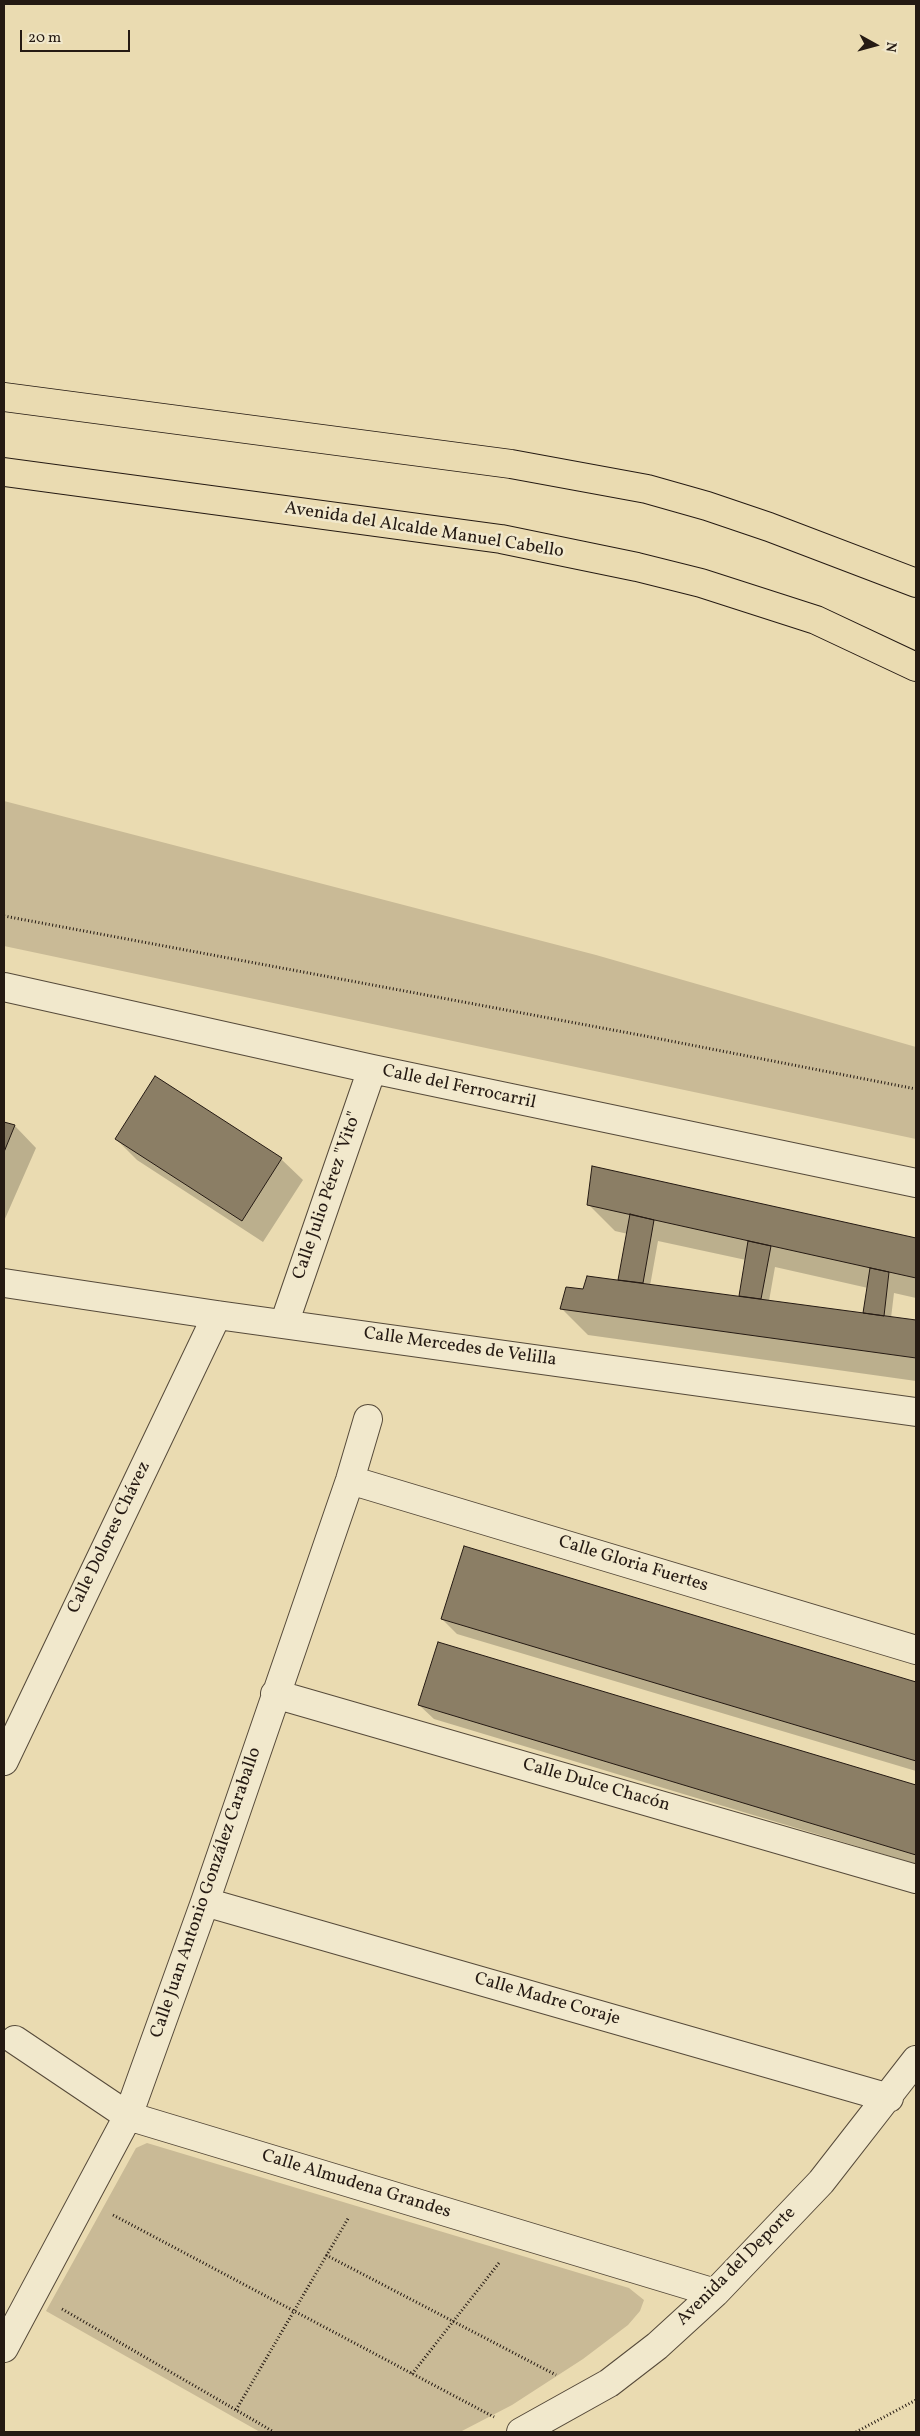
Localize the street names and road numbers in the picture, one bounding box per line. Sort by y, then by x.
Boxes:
street label: Avenida del Alcalde Manuel Cabello [283,498,565,564]
street label: Calle del Ferrocarril [380,1061,538,1115]
street label: Calle Julio Pérez "Vito" [289,1109,367,1283]
street label: Calle Mercedes de Velilla [362,1324,558,1372]
street label: Calle Dolores Chávez [64,1459,156,1617]
street label: Calle Gloria Fuertes [556,1532,710,1598]
street label: Calle Juan Antonio González Caraballo [147,1745,267,2041]
street label: Calle Dulce Chacón [520,1755,672,1817]
street label: Calle Madre Coraje [472,1969,622,2031]
street label: Calle Almudena Grandes [259,2146,453,2224]
street label: Avenida del Deporte [673,2203,801,2331]

